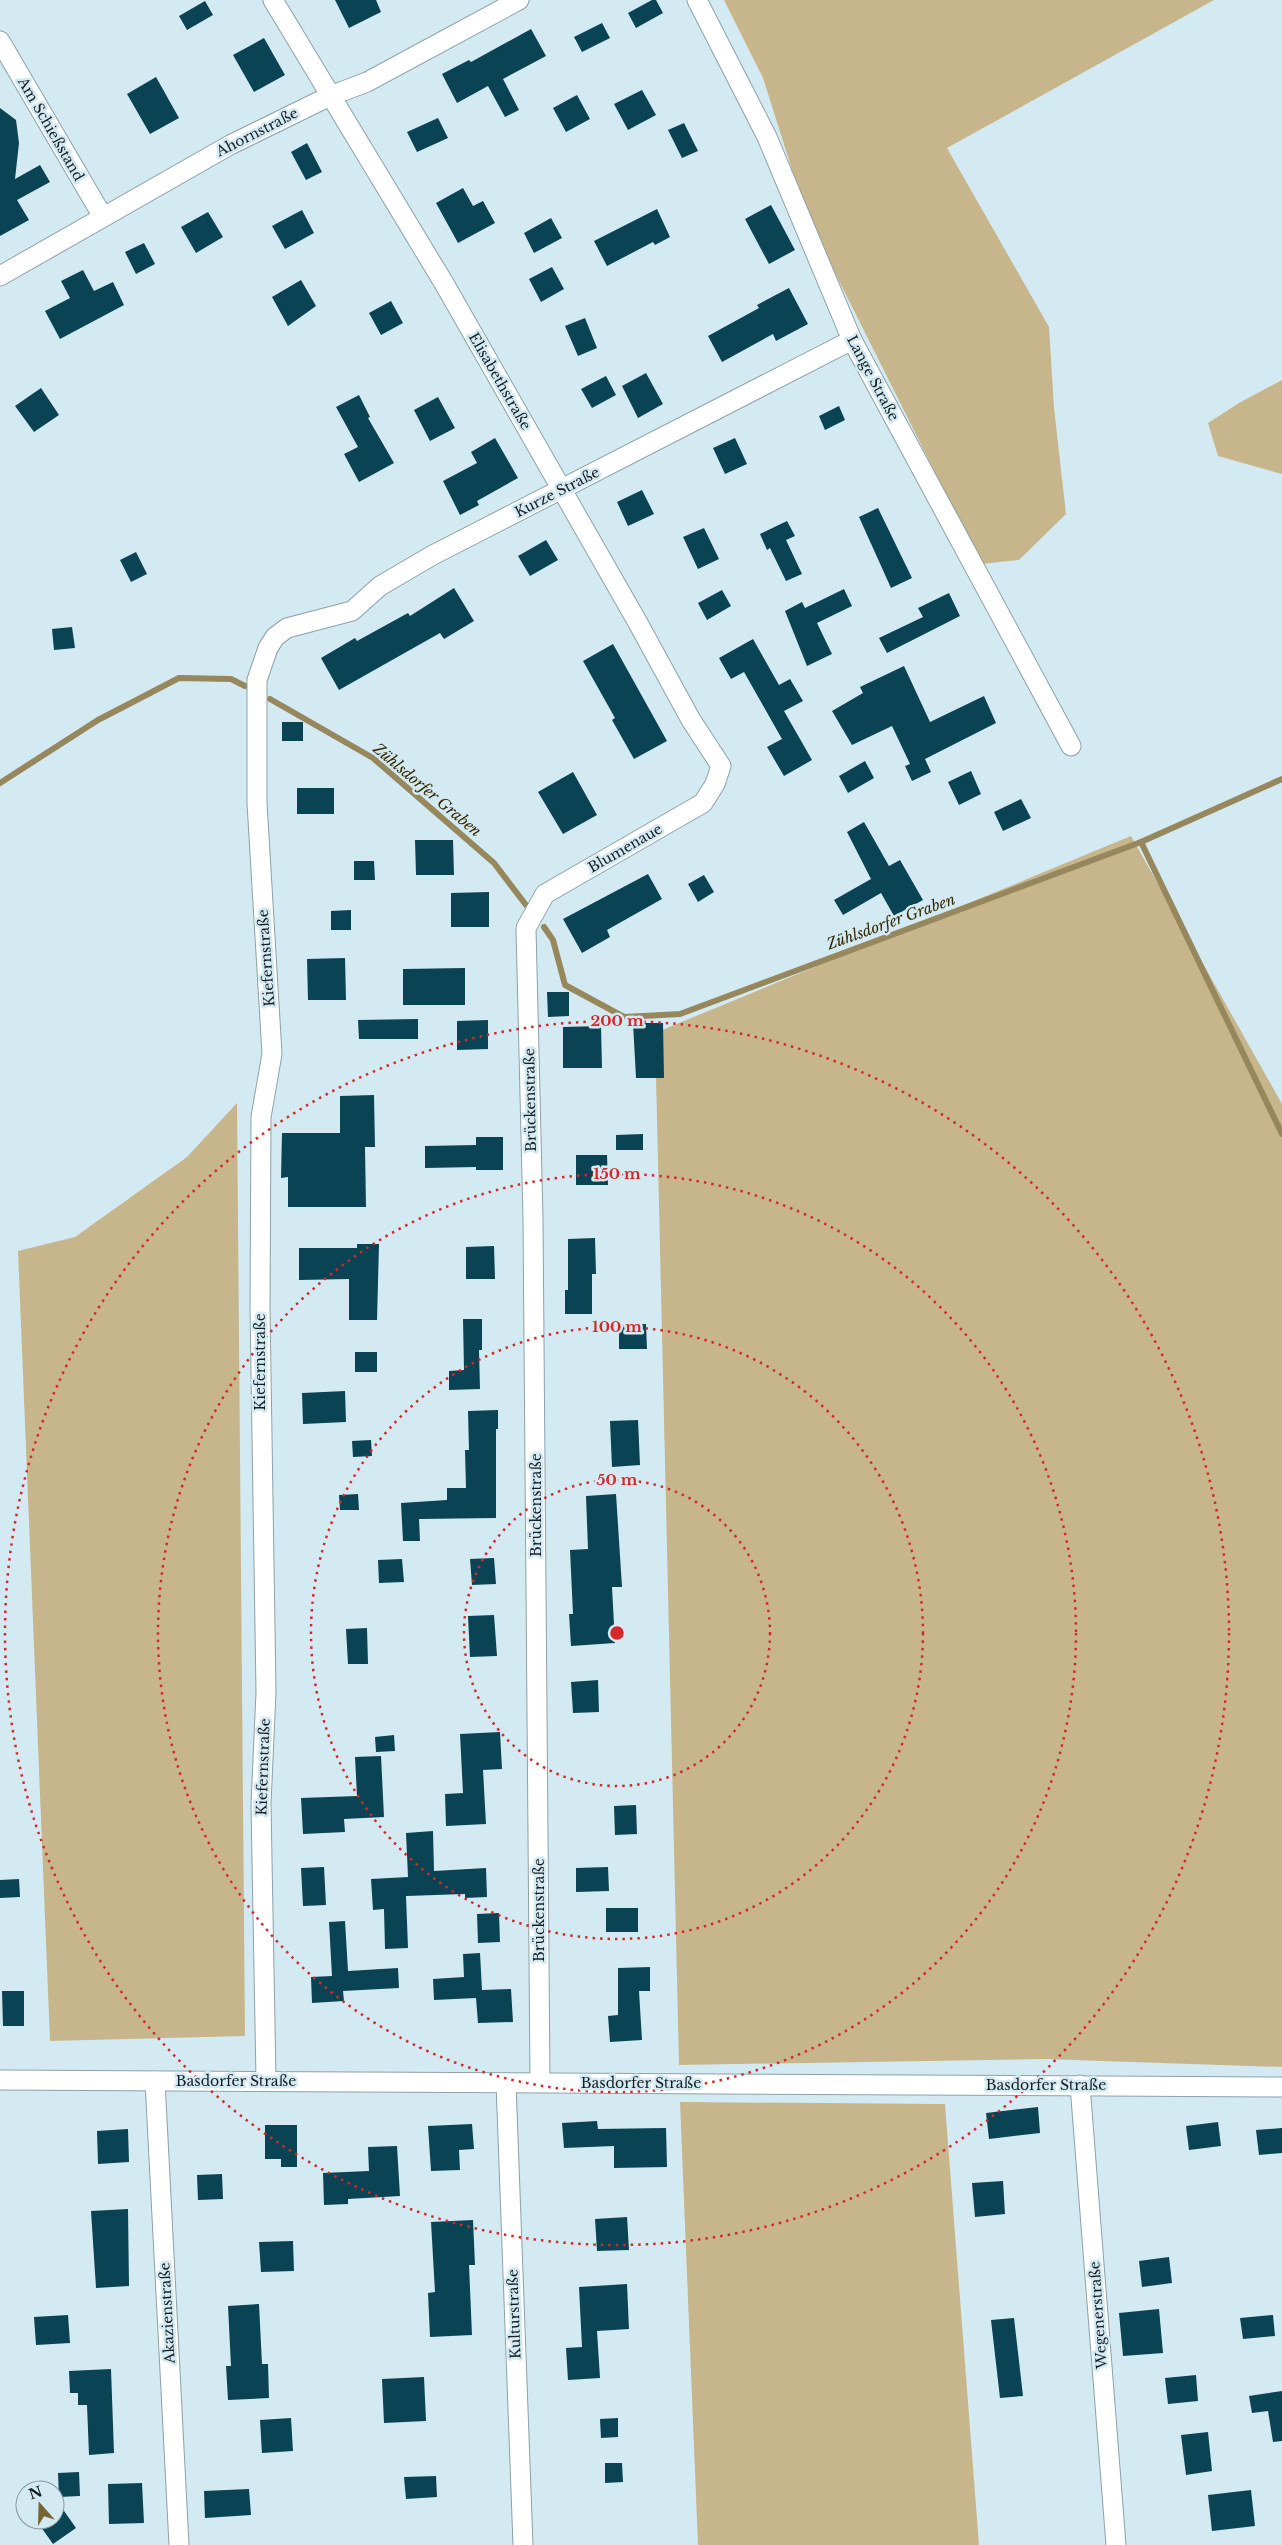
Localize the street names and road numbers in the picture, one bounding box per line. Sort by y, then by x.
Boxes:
street label: Am Schießstand [13,73,88,185]
street label: Ahornstraße [212,104,301,161]
street label: Elisabethstraße [465,329,535,433]
street label: Lange Straße [843,332,903,424]
street label: Kurze Straße [512,463,602,521]
street label: Blumenaue [585,820,665,876]
street label: Kiefernstraße [254,909,278,1007]
street label: Brückenstraße [520,1048,540,1152]
street label: Kiefernstraße [251,1313,269,1411]
street label: Brückenstraße [527,1453,545,1557]
street label: Kiefernstraße [252,1718,274,1816]
street label: Brückenstraße [530,1858,548,1962]
street label: Basdorfer Straße [176,2072,296,2090]
street label: Basdorfer Straße [581,2074,701,2092]
street label: Basdorfer Straße [986,2076,1106,2094]
street label: Wegenerstraße [1085,2261,1111,2370]
street label: Akazienstraße [155,2262,179,2365]
street label: Kulturstraße [503,2269,525,2359]

